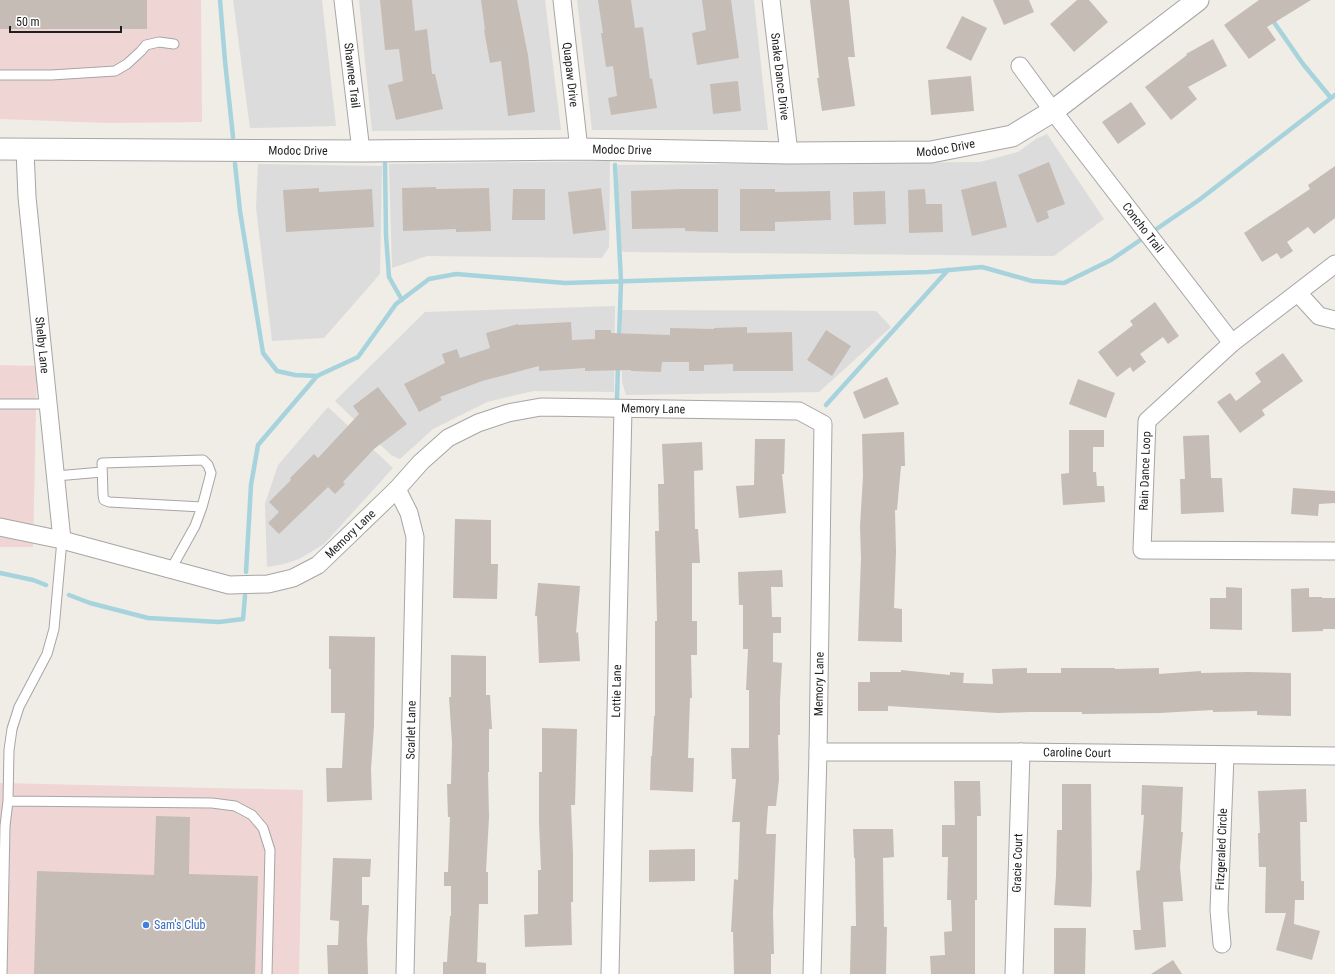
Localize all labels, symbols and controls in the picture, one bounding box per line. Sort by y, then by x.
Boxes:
scale bar [10,8,121,34]
text: 50 m [16,15,40,29]
street label: Snake Dance Drive [768,32,792,121]
street label: Quapaw Drive [560,41,581,108]
street label: Shawnee Trail [341,42,363,109]
street label: Modoc Drive [916,136,977,159]
street label: Modoc Drive [592,142,652,157]
street label: Modoc Drive [268,143,328,158]
street label: Concho Trail [1119,200,1167,255]
street label: Shelby Lane [32,316,52,375]
street label: Memory Lane [621,401,686,416]
street label: Rain Dance Loop [1137,431,1153,511]
street label: Memory Lane [322,506,379,561]
street label: Memory Lane [811,651,827,716]
street label: Lottie Lane [609,664,624,718]
street label: Scarlet Lane [403,700,419,759]
street label: Caroline Court [1043,745,1112,760]
street label: Fitzgeraled Circle [1213,807,1230,891]
street label: Gracie Court [1010,833,1025,893]
place label: Sam's Club [154,918,206,932]
marker: Sam's Club [141,920,151,930]

